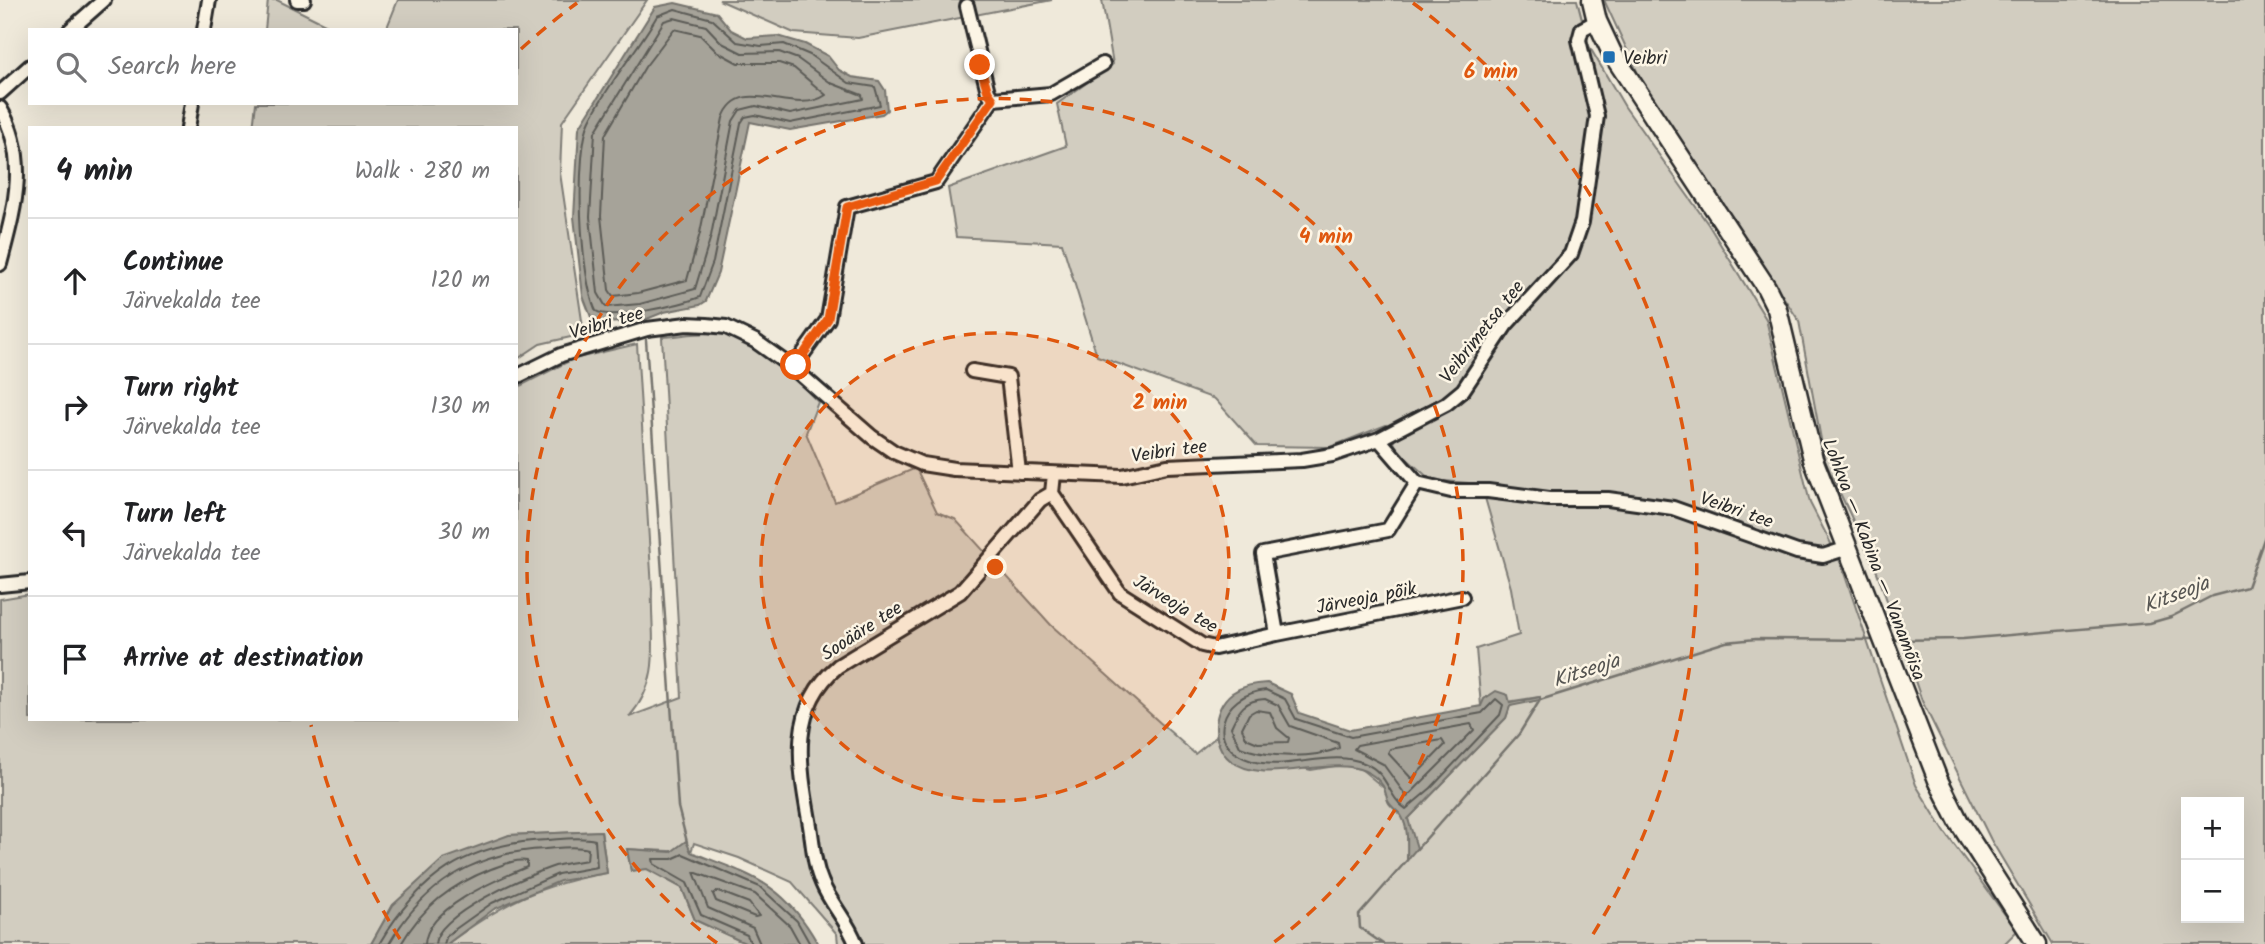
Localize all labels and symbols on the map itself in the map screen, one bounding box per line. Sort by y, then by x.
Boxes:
place label: Veibri [1623,44,1668,74]
route end [964,49,995,80]
marker: Veibri [1601,49,1617,65]
text: 6 min [1464,56,1518,89]
text: 4 min [1299,221,1353,254]
street label: Veibrimetsa tee [1433,274,1533,390]
street label: Veibri tee [566,299,648,349]
route start [780,349,811,380]
text: 2 min [1133,387,1187,420]
street label: Veibri tee [1130,432,1209,472]
street label: Lohkva — Kabina — Vanamõisa [1813,434,1933,685]
street label: Veibri tee [1696,484,1778,538]
centre of rings [983,555,1007,579]
street label: Järveoja tee [1126,567,1224,642]
water label: Kitseoja [2139,567,2216,623]
street label: Järveoja põik [1314,575,1419,623]
street label: Sooääre tee [815,594,909,669]
water label: Kitseoja [1549,645,1625,698]

